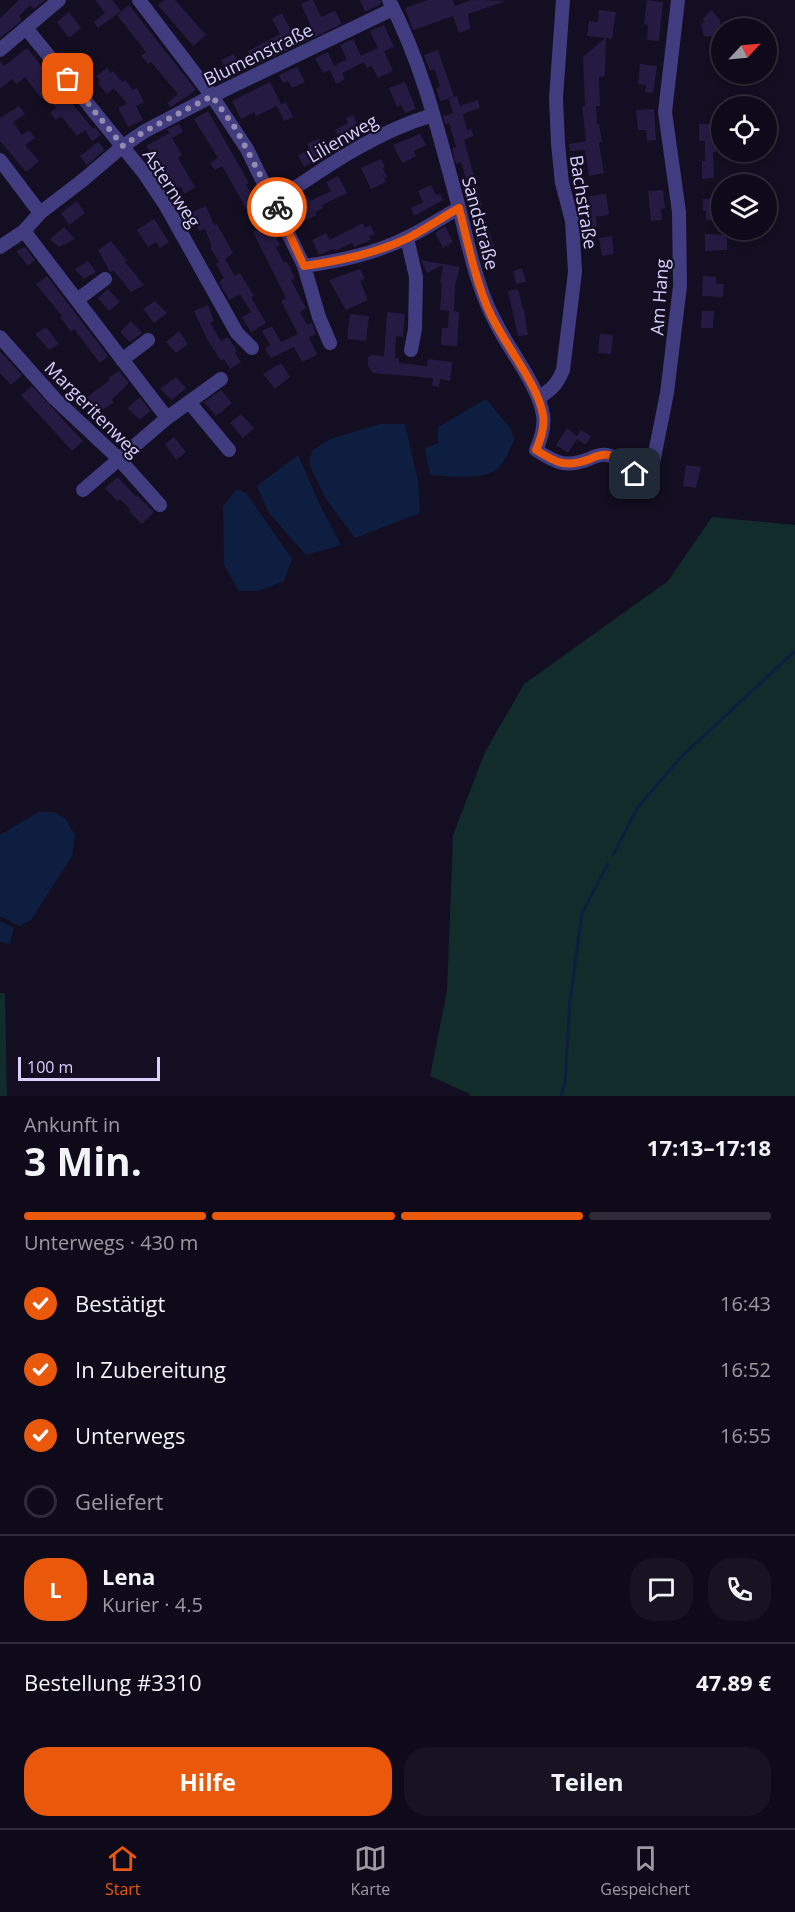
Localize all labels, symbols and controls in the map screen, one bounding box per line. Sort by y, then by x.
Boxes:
street label: Blumenstraße [199,17,317,91]
north arrow [711,18,777,84]
map controls [711,18,777,240]
pin [42,53,93,104]
icon: bag [51,62,84,95]
button: locate [711,96,777,162]
street label: Lilienweg [302,108,382,168]
street label: Asternweg [138,144,206,232]
street label: Bachstraße [565,153,603,251]
street label: Sandstraße [457,174,505,272]
button: layers [711,174,777,240]
courier [247,177,307,237]
icon: bike [261,191,294,224]
street label: Am Hang [644,258,674,336]
street label: Margeritenweg [40,356,146,462]
pin [609,448,660,499]
icon: home [618,457,651,490]
scale bar [18,1054,160,1082]
text: 100 m [27,1056,73,1078]
text: Ankunft in [24,1111,120,1138]
text: 17:13–17:18 [647,1132,771,1162]
text: 3 Min. [24,1134,142,1187]
text: Unterwegs · 430 m [24,1229,198,1256]
icon: check [24,1287,57,1320]
text: Bestätigt [75,1288,165,1318]
text: 16:43 [720,1290,771,1317]
icon: check [24,1353,57,1386]
text: In Zubereitung [75,1354,226,1384]
text: 16:52 [720,1356,771,1383]
icon: check [24,1419,57,1452]
text: Unterwegs [75,1420,186,1450]
text: 16:55 [720,1422,771,1449]
text: Geliefert [75,1486,163,1516]
button: chat [630,1558,693,1621]
button: phone [708,1558,771,1621]
text: Lena [102,1561,155,1591]
text: L [49,1574,62,1604]
text: Kurier · 4.5 [102,1591,203,1618]
text: Bestellung #3310 [24,1667,202,1697]
text: 47.89 € [696,1667,771,1697]
button: Hilfe [24,1747,392,1816]
button: Teilen [404,1747,771,1816]
tab: Start [105,1842,141,1900]
tab: Karte [350,1842,390,1900]
tab: Gespeichert [600,1842,690,1900]

